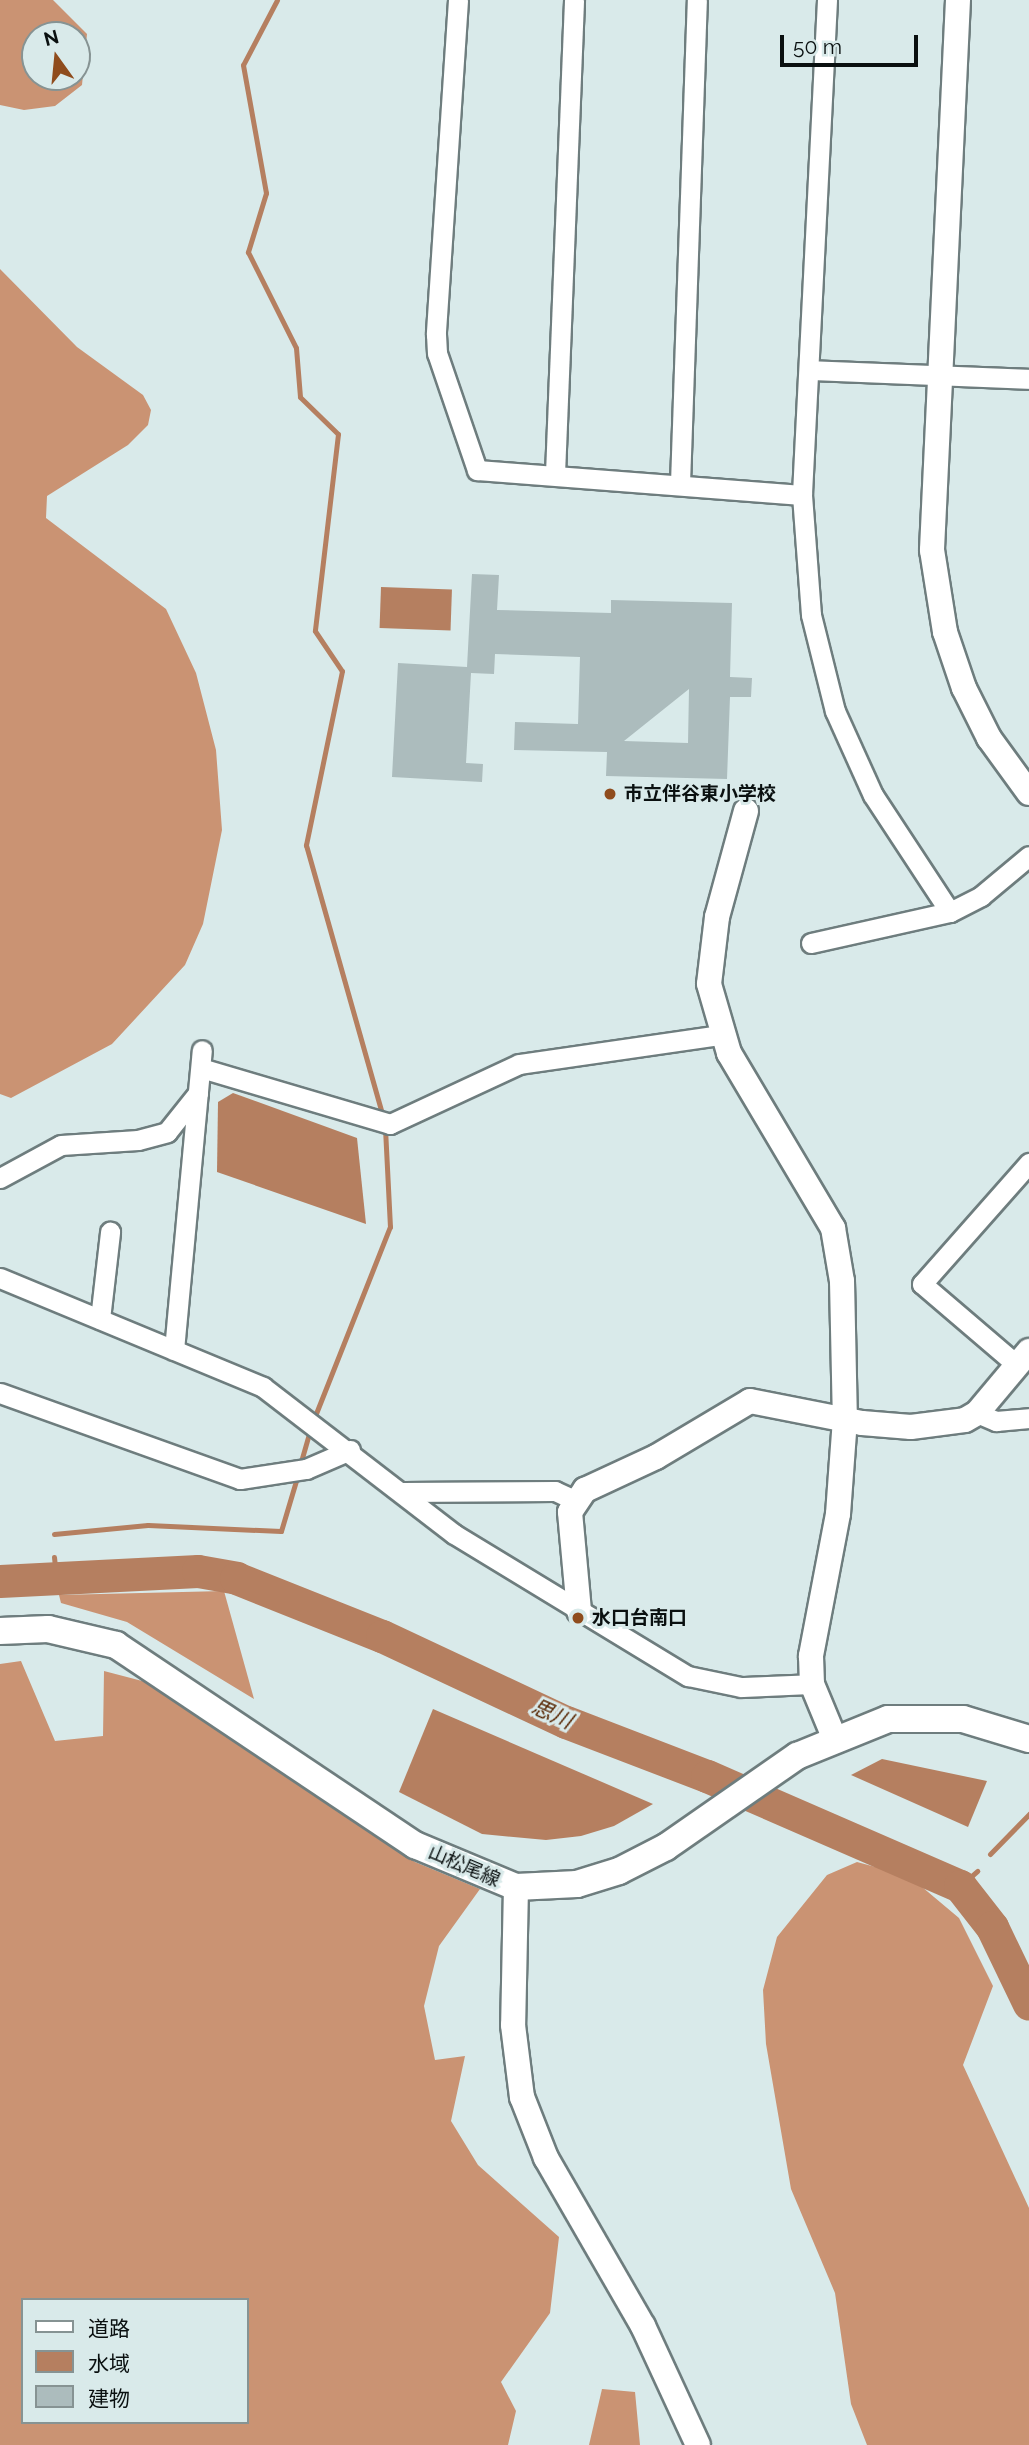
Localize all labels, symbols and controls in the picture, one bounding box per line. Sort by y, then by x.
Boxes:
north arrow [21,21,91,91]
scale bar [784,21,922,65]
text: N [41,25,61,50]
text: 50 m [793,34,842,59]
place label: 市立伴谷東小学校 [624,783,776,805]
marker: 市立伴谷東小学校 [602,786,618,802]
place label: 水口台南口 [592,1607,687,1629]
marker: 水口台南口 [570,1610,586,1626]
water label: 思川 [528,1694,576,1734]
street label: 山松尾線 [425,1841,503,1891]
legend [21,2298,248,2424]
text: 道路 [88,2316,130,2341]
text: 水域 [88,2351,130,2376]
text: 建物 [88,2386,130,2411]

